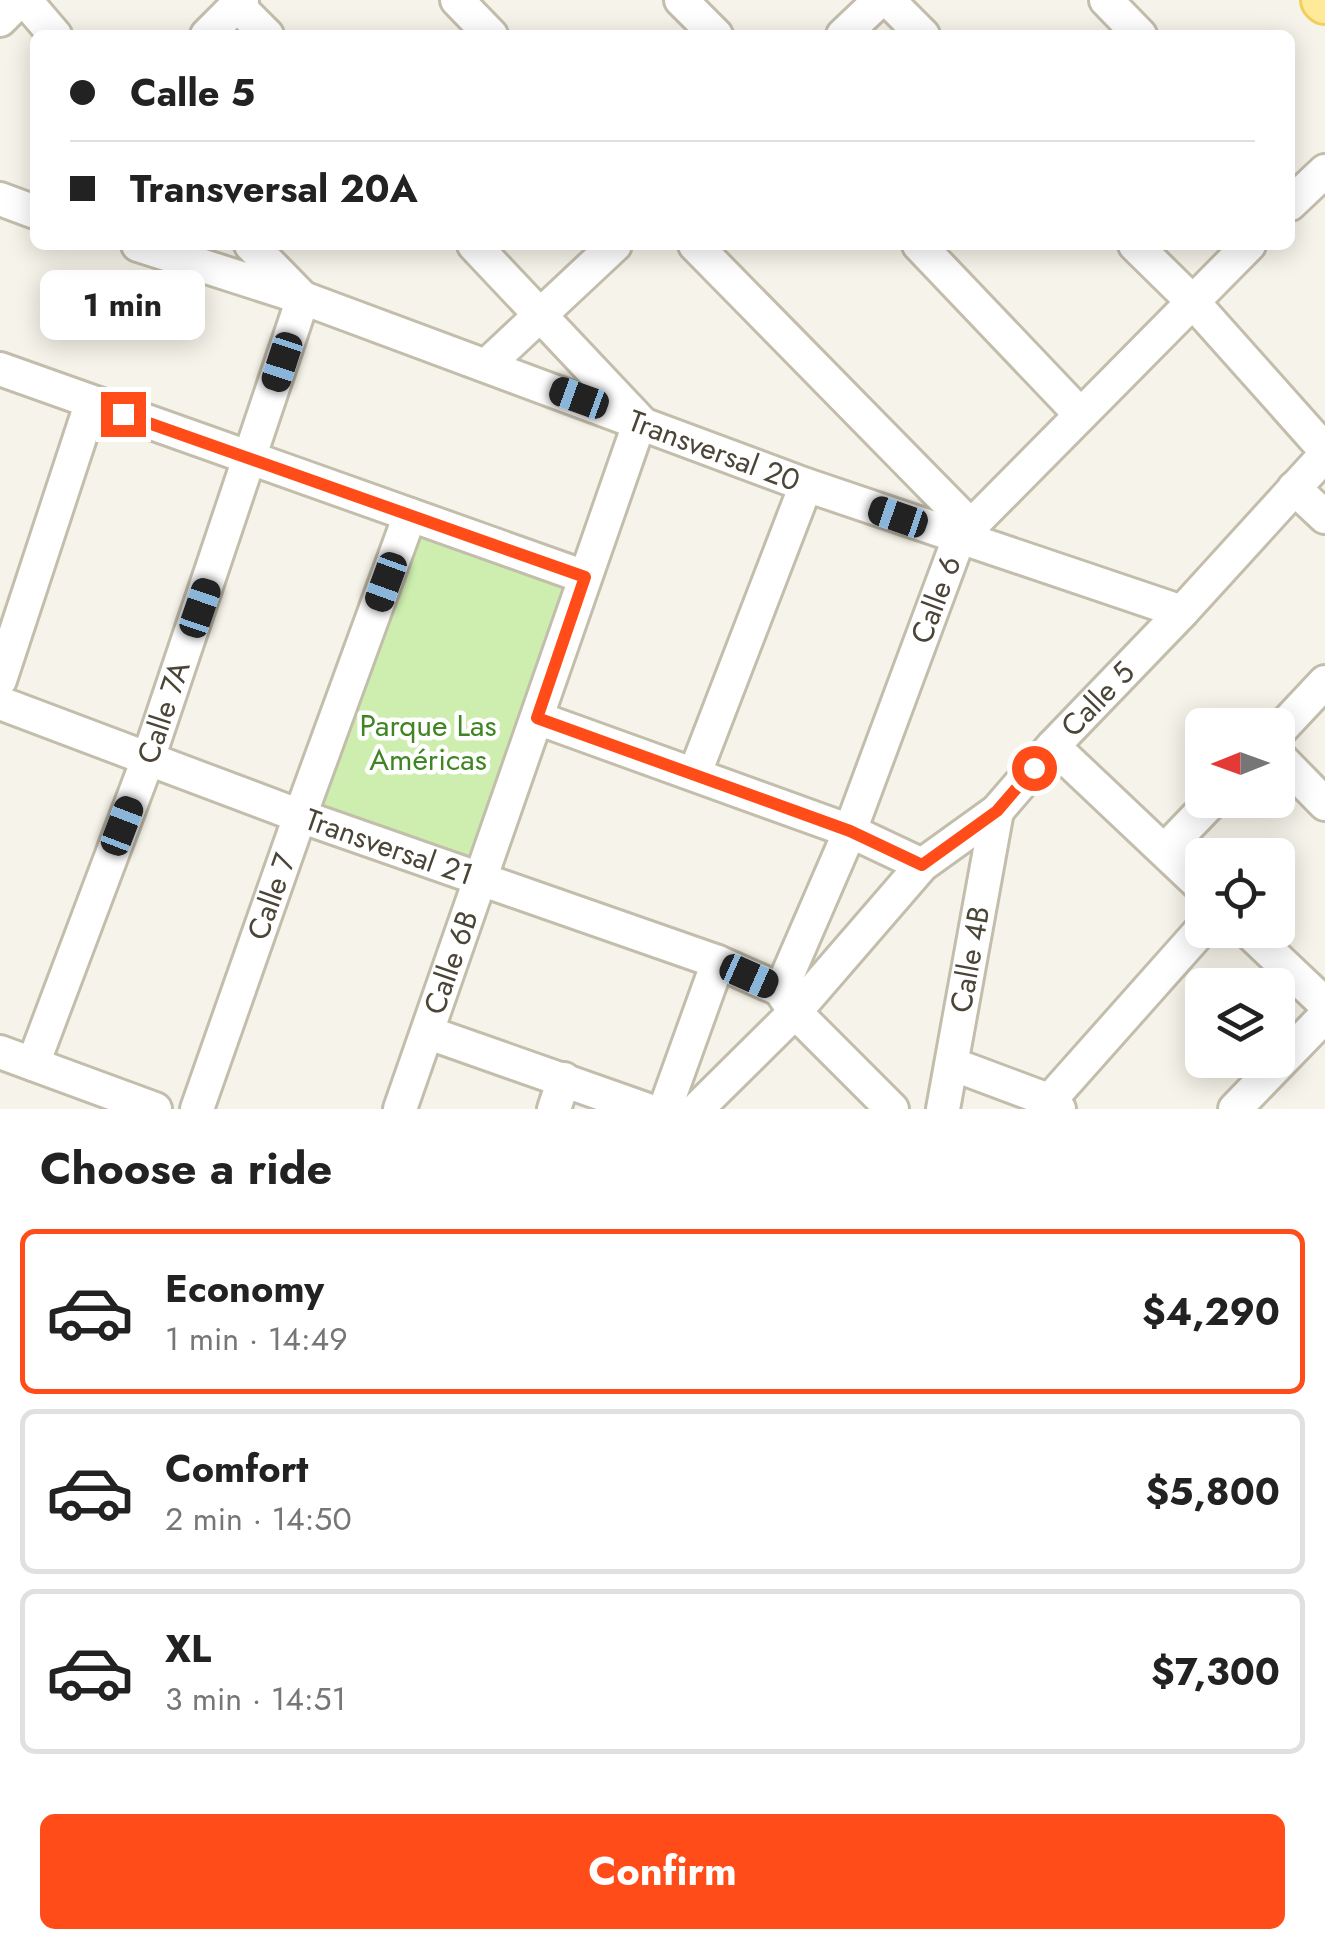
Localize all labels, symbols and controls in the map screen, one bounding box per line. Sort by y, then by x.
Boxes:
text: Calle 5 [130,65,255,120]
text: Transversal 20A [130,161,418,216]
callout: 1 min [41,269,206,339]
text: 1 min [83,282,162,328]
car [258,329,306,395]
car [546,374,612,422]
route end [101,392,146,437]
street label: Transversal 20 [623,399,806,502]
car [865,493,931,541]
car [362,549,410,615]
street label: Calle 6 [900,550,971,650]
car [176,575,224,641]
street label: Calle 5 [1051,652,1144,746]
street label: Calle 7A [126,655,200,769]
park label: Parque Las Américas [359,704,497,781]
north arrow [1185,708,1295,818]
map controls [1185,708,1295,1078]
route start [1012,746,1057,791]
car [97,793,147,859]
street label: Transversal 21 [299,797,479,896]
button: locate [1185,838,1295,948]
street label: Calle 7 [236,847,306,946]
street label: Calle 4B [939,903,1000,1016]
street label: Calle 6B [413,905,489,1020]
car [715,950,783,1002]
button: layers [1185,968,1295,1078]
text: Choose a ride [40,1136,332,1201]
text: Economy [165,1261,324,1316]
icon: car [45,1267,135,1357]
text: $4,290 [1142,1284,1280,1339]
text: 1 min · 14:49 [165,1316,348,1362]
text: Comfort [165,1441,308,1496]
icon: car [45,1447,135,1537]
text: $5,800 [1145,1464,1280,1519]
text: 2 min · 14:50 [165,1496,352,1542]
text: XL [165,1621,211,1676]
icon: car [45,1627,135,1717]
text: $7,300 [1151,1644,1280,1699]
text: 3 min · 14:51 [165,1676,346,1722]
button: Confirm [40,1814,1285,1929]

